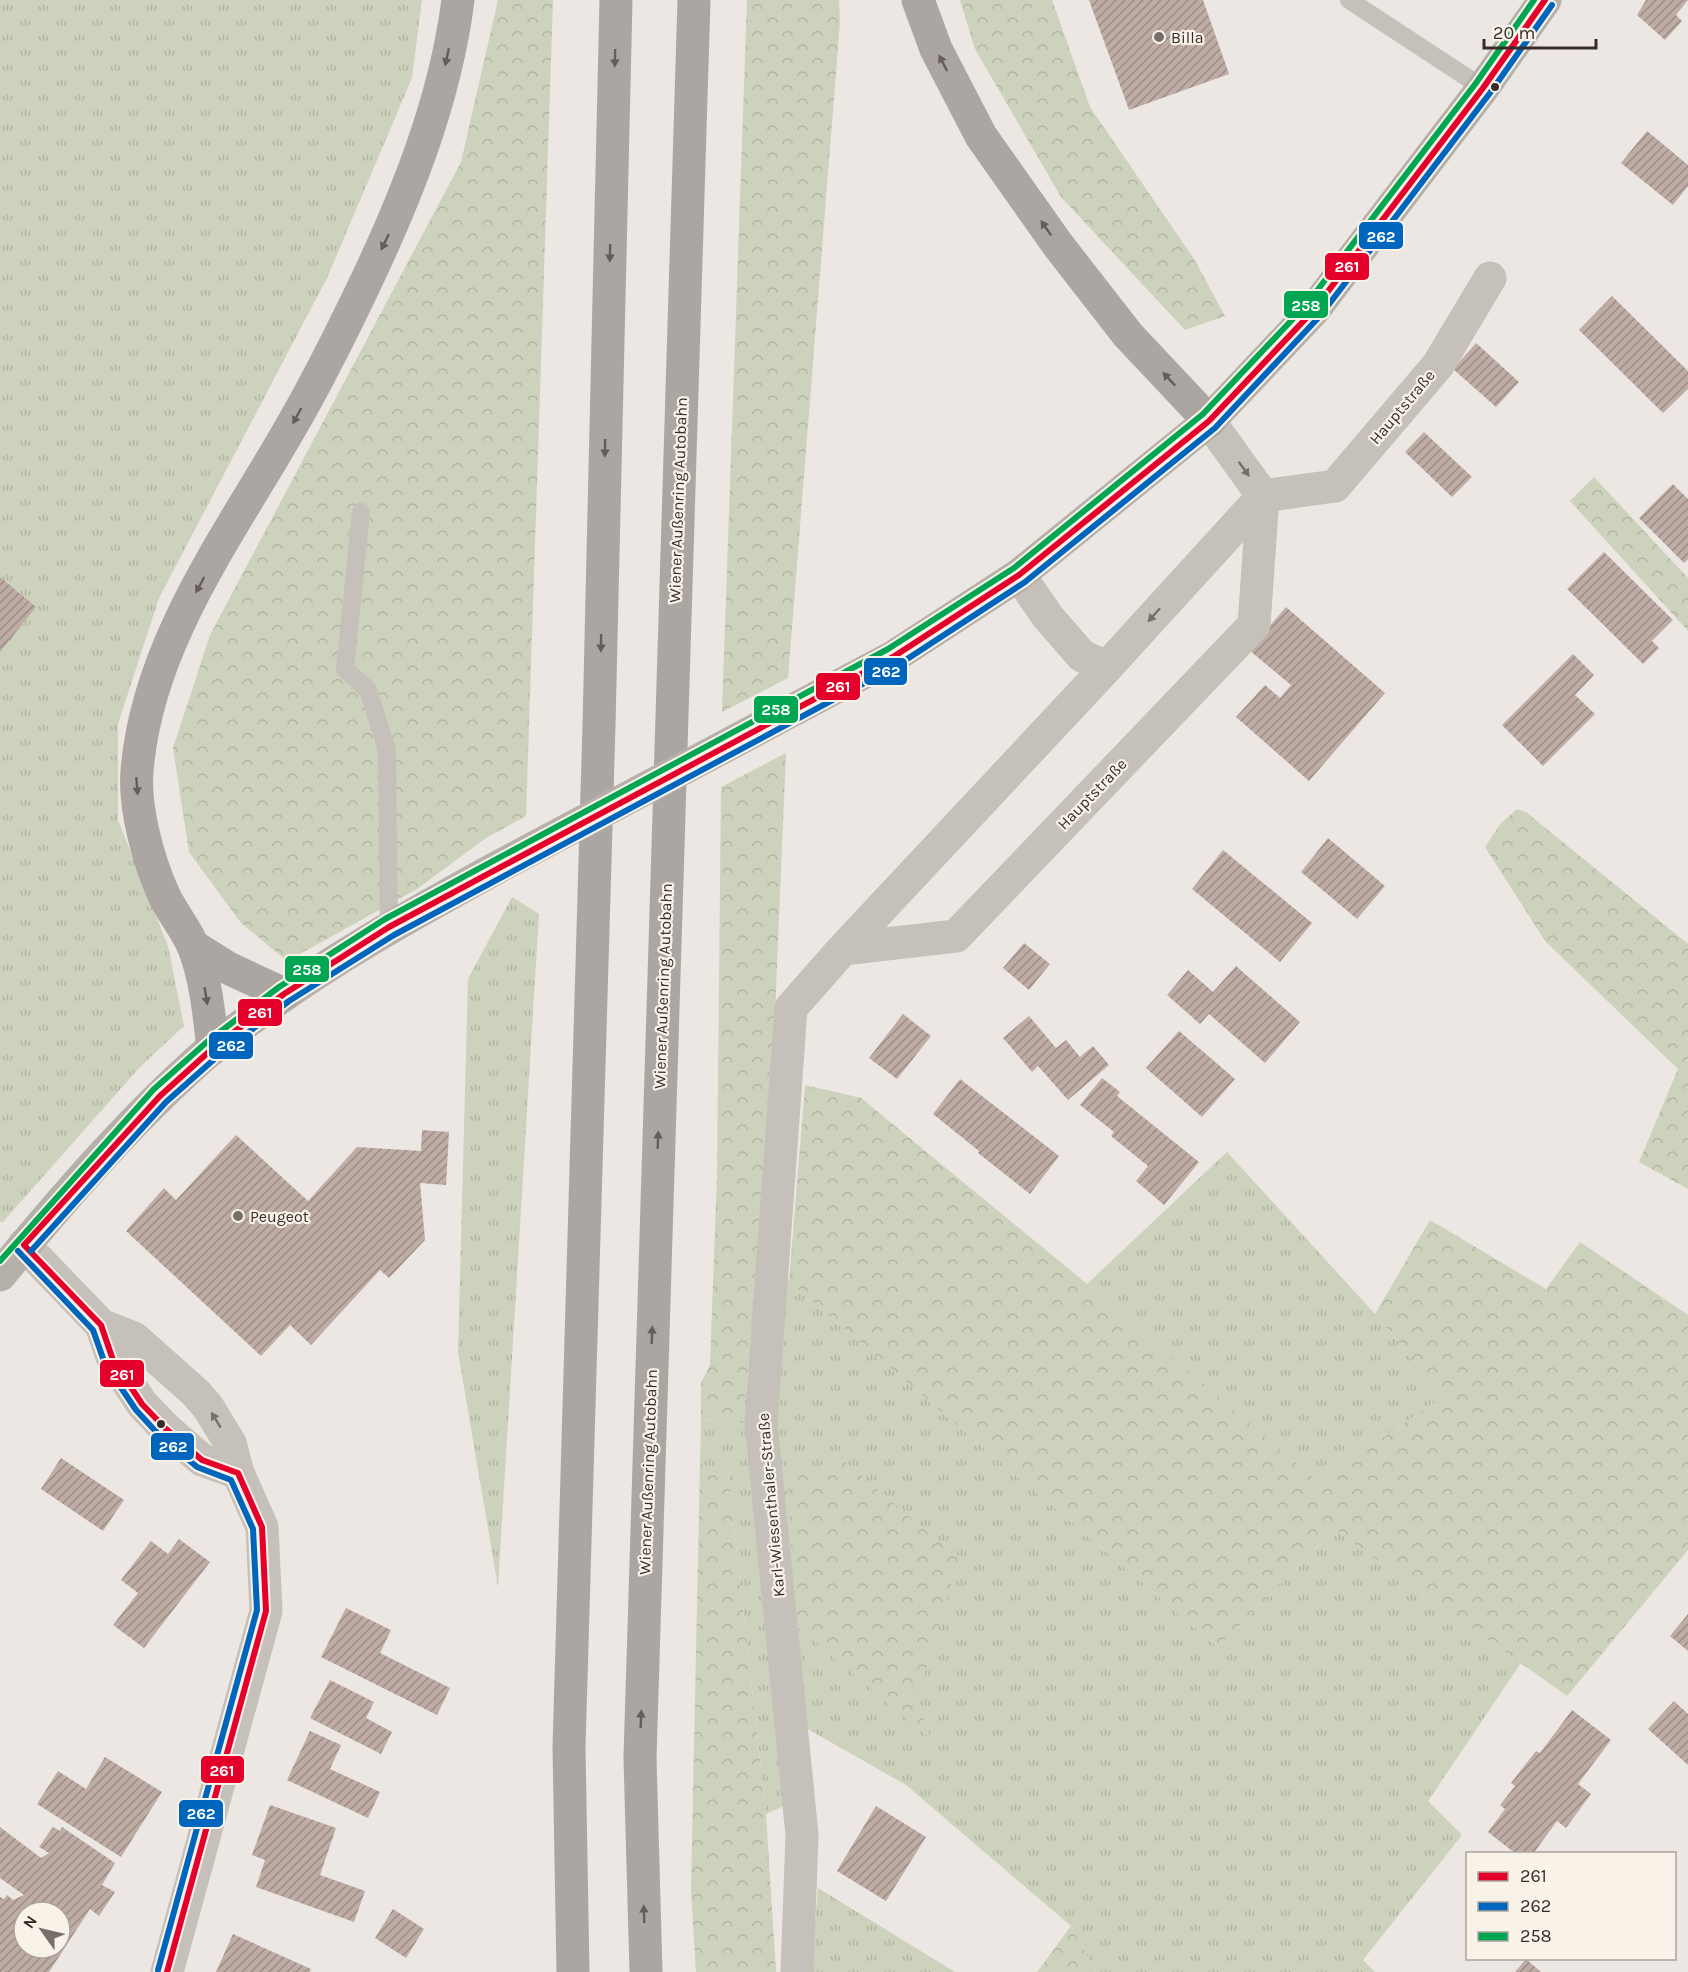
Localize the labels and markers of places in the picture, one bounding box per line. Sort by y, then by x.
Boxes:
place label: Billa [1171,28,1203,47]
marker: Billa [1152,30,1166,44]
unlabelled marker [1489,81,1501,93]
place label: Peugeot [250,1207,309,1226]
marker: Peugeot [231,1209,245,1223]
unlabelled marker [155,1418,167,1430]

